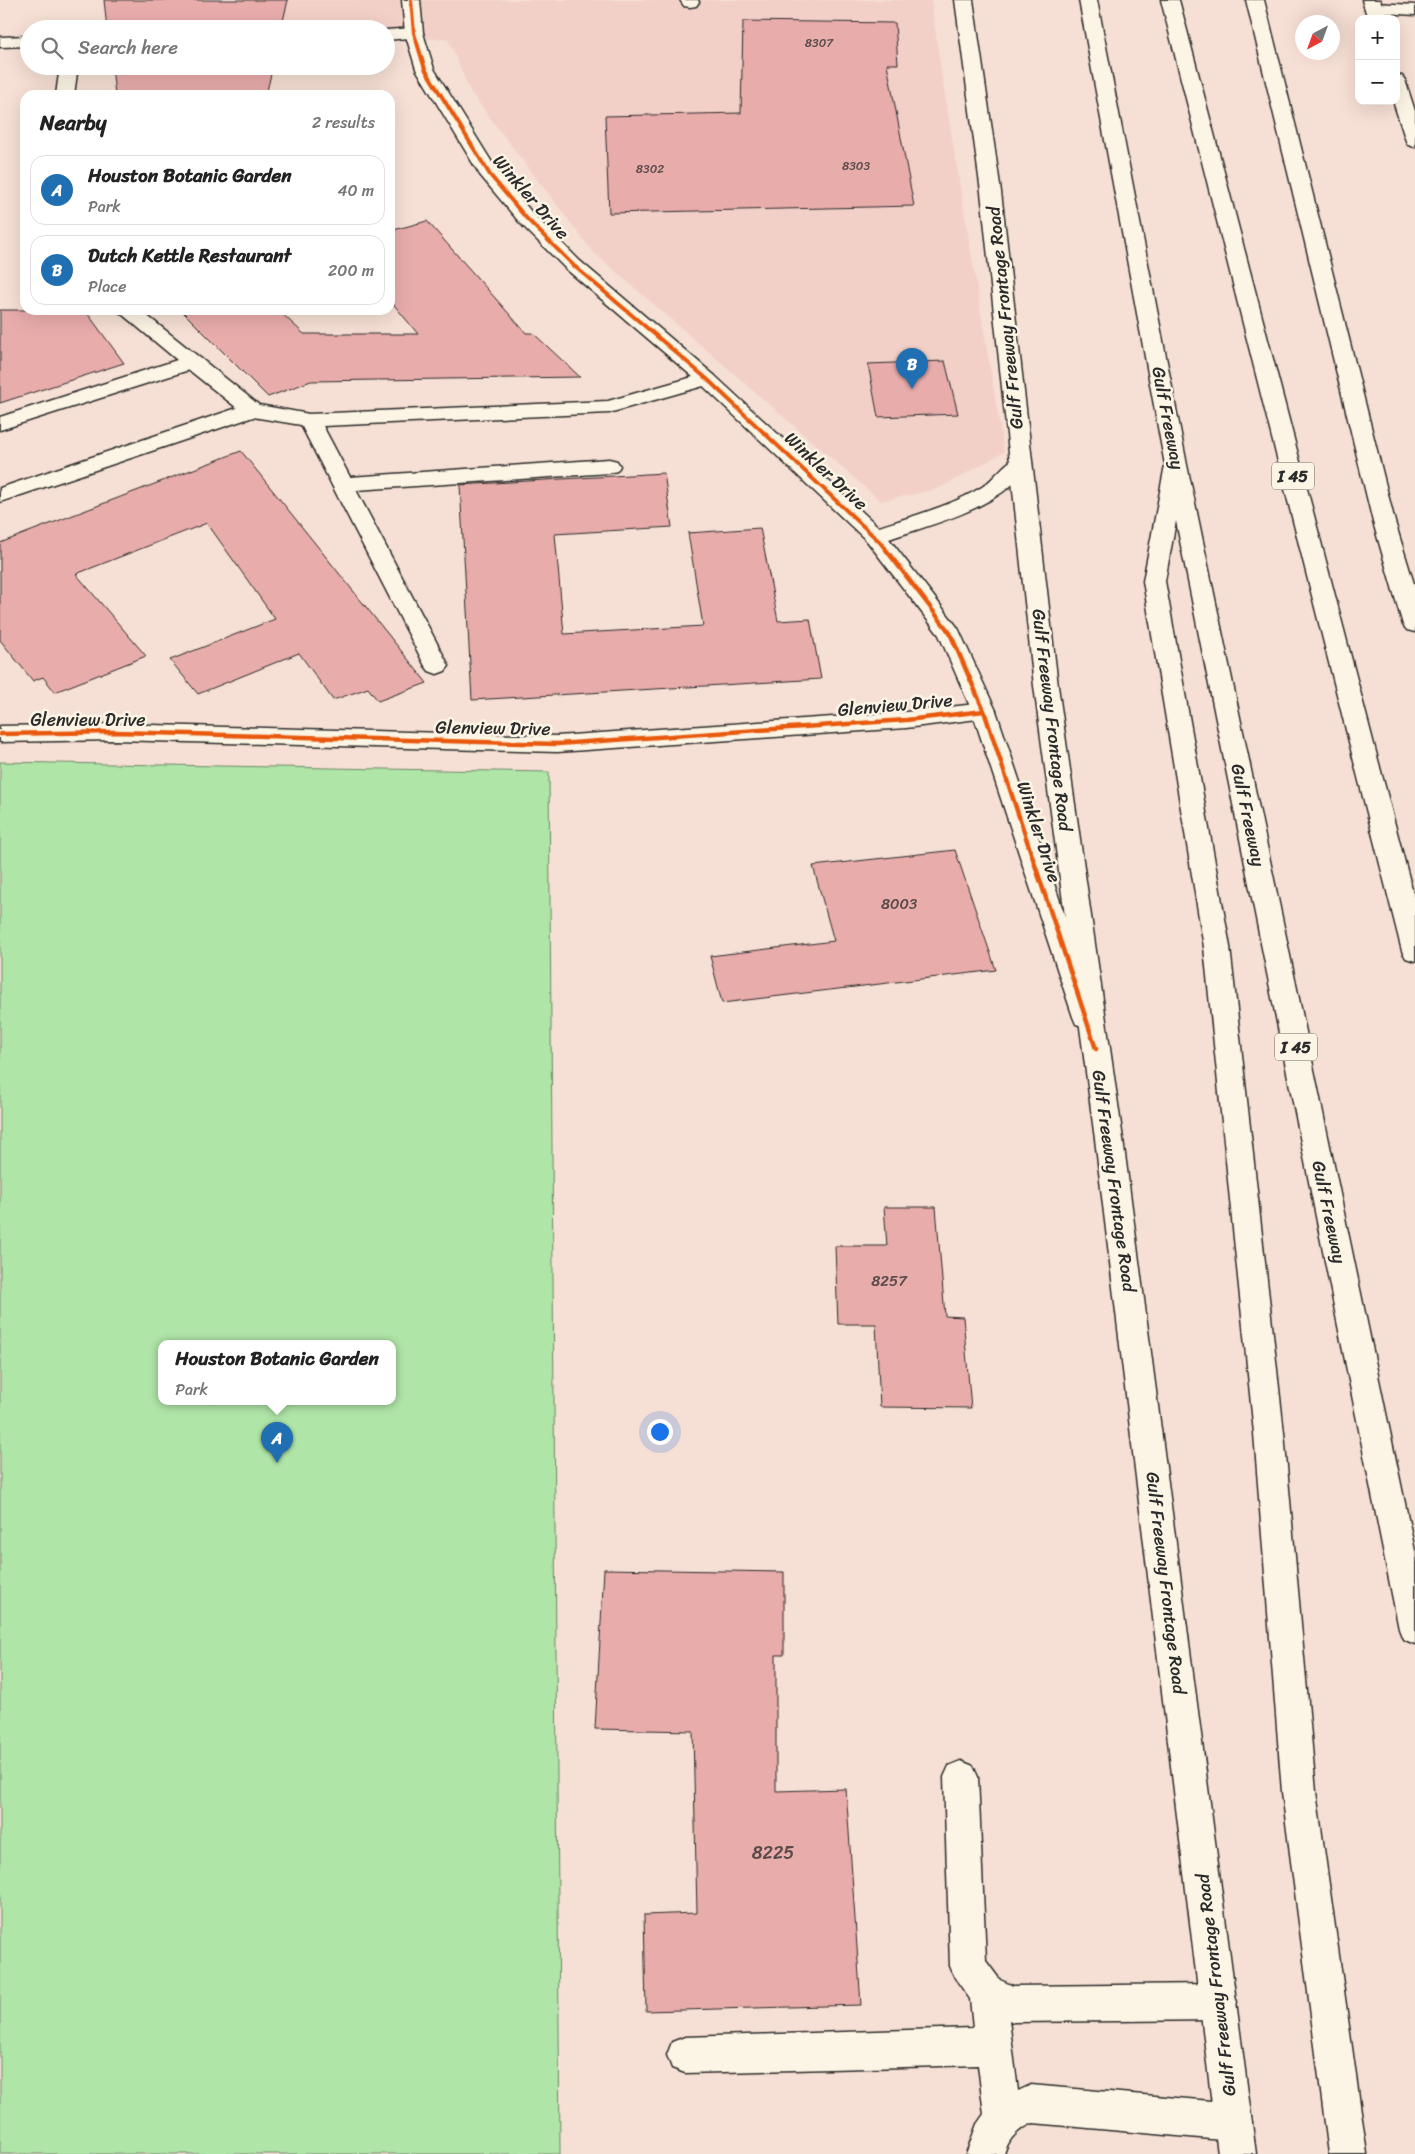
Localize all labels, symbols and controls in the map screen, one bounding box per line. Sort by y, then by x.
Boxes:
north arrow [1295,15,1340,60]
map controls [1355,15,1400,105]
button: + [1355,15,1400,60]
search box [20,20,395,75]
text: Search here [78,31,178,64]
house number: 8307 [805,32,834,54]
icon: search [38,34,66,62]
button: − [1355,60,1400,105]
text: Nearby [40,104,106,142]
text: 2 results [312,108,375,137]
street label: Winkler Drive [484,147,578,247]
house number: 8303 [842,155,870,177]
house number: 8302 [636,158,664,180]
text: Houston Botanic Garden [88,159,292,192]
text: A [52,176,62,205]
text: 40 m [337,176,374,205]
text: Park [88,192,121,221]
street label: Gulf Freeway Frontage Road [977,204,1033,431]
text: Dutch Kettle Restaurant [88,239,291,272]
text: B [52,256,62,285]
text: 200 m [328,256,374,285]
text: Place [88,272,127,301]
pin: B [896,348,928,389]
street label: Gulf Freeway [1142,364,1194,473]
street label: Winkler Drive [777,423,875,519]
road number: I 45 [1272,462,1314,490]
street label: Gulf Freeway Frontage Road [1022,607,1082,834]
street label: Glenview Drive [836,684,954,726]
street label: Glenview Drive [30,704,146,736]
street label: Glenview Drive [435,711,551,745]
street label: Gulf Freeway [1221,761,1275,870]
street label: Winkler Drive [1008,777,1070,887]
house number: 8003 [881,891,917,917]
road number: I 45 [1275,1034,1317,1060]
street label: Gulf Freeway Frontage Road [1083,1068,1146,1295]
street label: Gulf Freeway [1302,1158,1356,1267]
house number: 8257 [871,1268,908,1294]
popup [158,1340,396,1405]
text: Houston Botanic Garden [175,1342,379,1375]
text: Park [175,1375,208,1404]
your location [647,1419,673,1445]
pin: A [261,1422,293,1463]
street label: Gulf Freeway Frontage Road [1136,1470,1196,1697]
house number: 8225 [752,1837,794,1869]
street label: Gulf Freeway Frontage Road [1186,1871,1246,2098]

